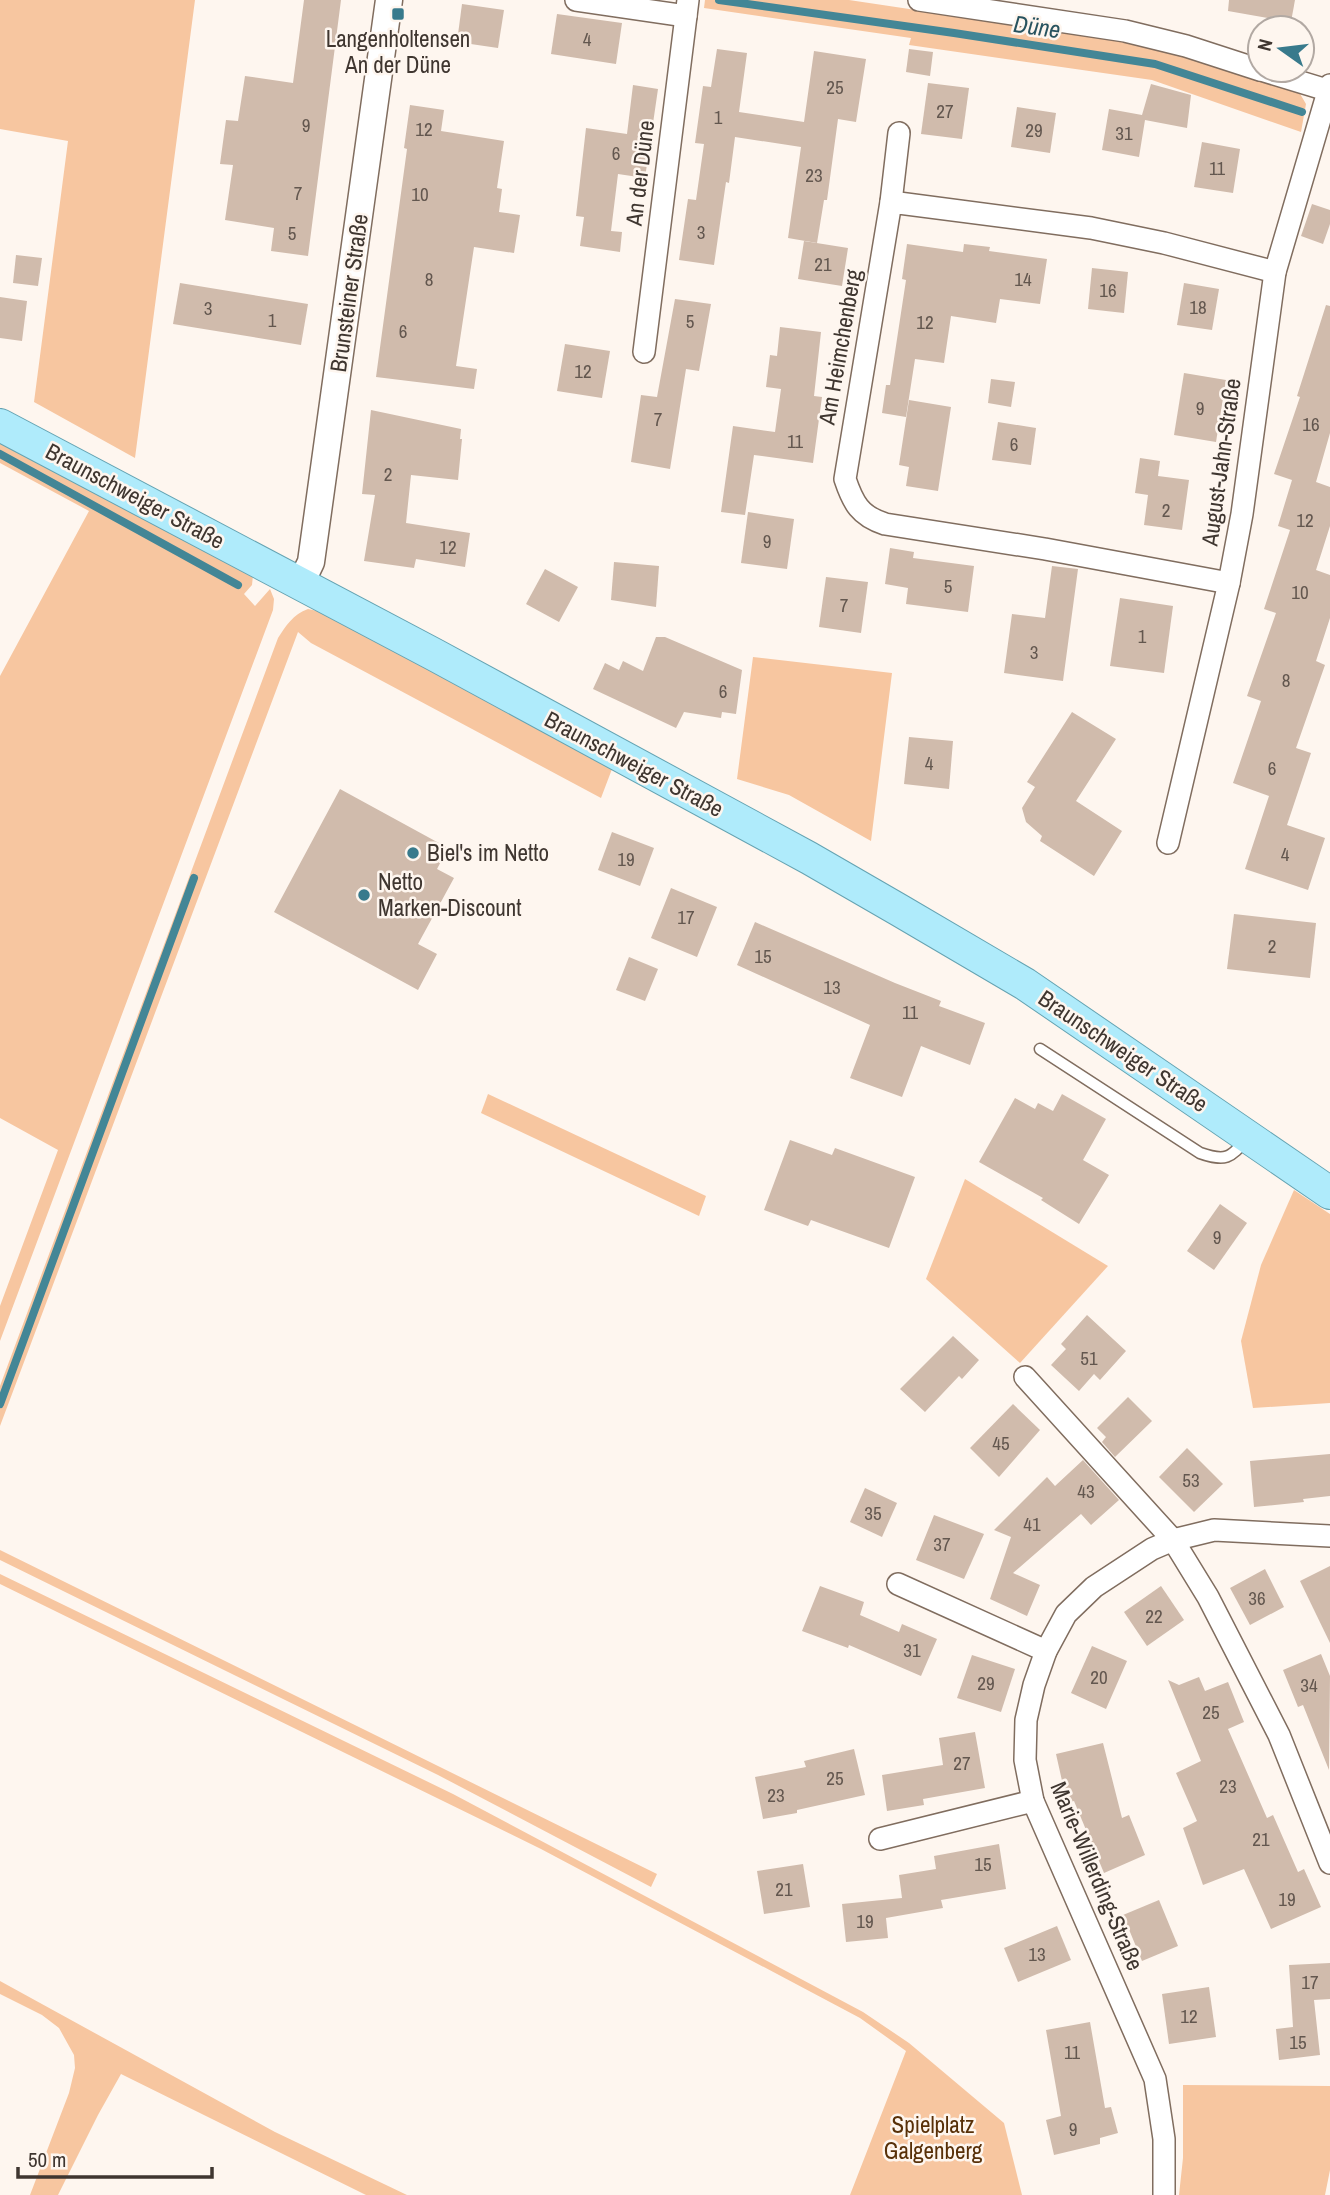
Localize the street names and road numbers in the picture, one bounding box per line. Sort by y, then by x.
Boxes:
street label: An der Düne [618,118,661,228]
street label: Brunsteiner Straße [322,212,375,374]
street label: Am Heimchenberg [810,266,869,428]
street label: August-Jahn-Straße [1193,376,1248,549]
street label: Braunschweiger Straße [40,435,230,556]
street label: Braunschweiger Straße [539,703,729,824]
street label: Braunschweiger Straße [1032,982,1214,1119]
street label: Marie-Willerding-Straße [1044,1777,1151,1975]

